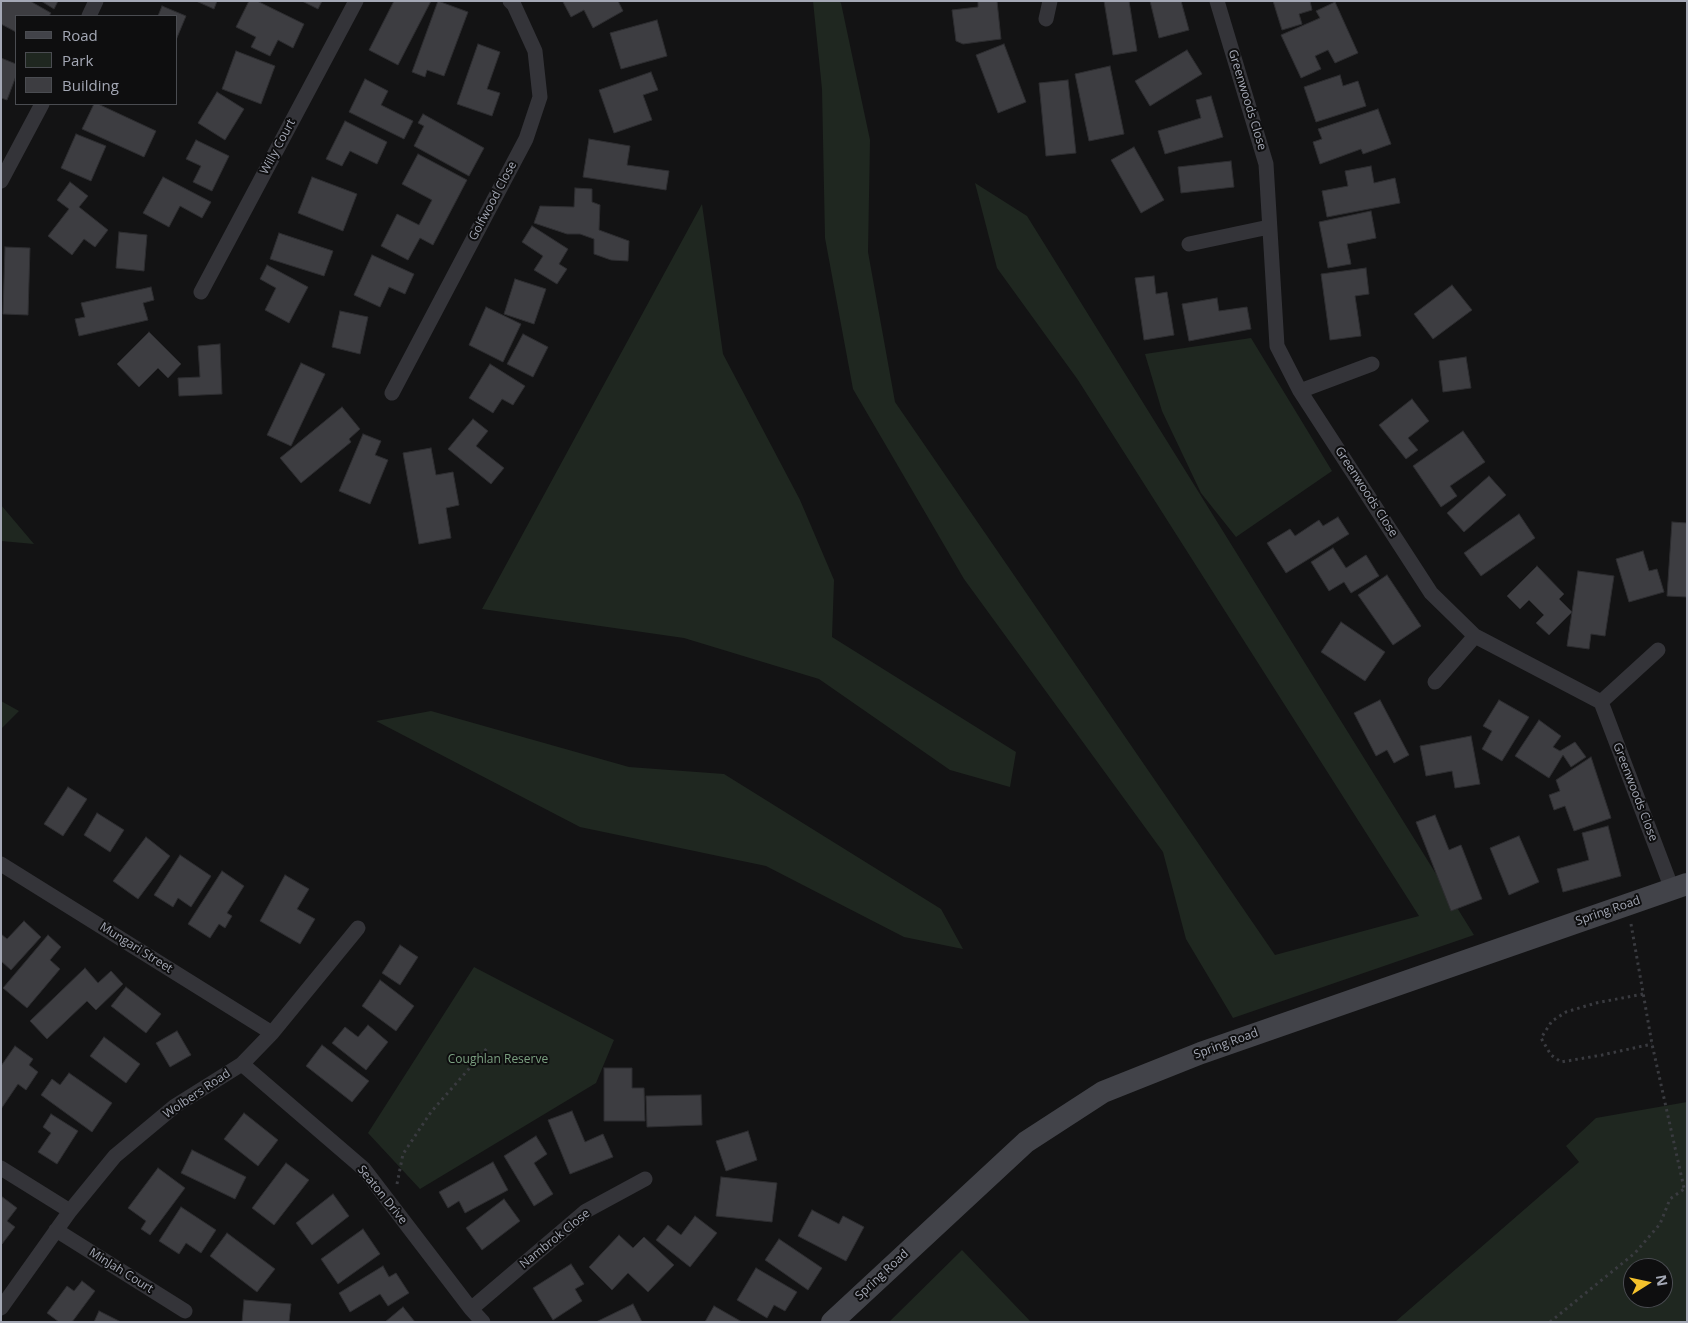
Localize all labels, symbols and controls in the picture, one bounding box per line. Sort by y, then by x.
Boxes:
legend [15,15,178,105]
text: Road [62,25,98,45]
street label: Greenwoods Close [1225,48,1269,152]
text: Park [62,50,93,70]
text: Building [62,75,119,95]
street label: Willy Court [257,117,299,177]
street label: Golfwood Close [466,159,520,243]
street label: Greenwoods Close [1331,444,1401,540]
street label: Greenwoods Close [1610,741,1660,843]
street label: Spring Road [1574,893,1642,929]
street label: Mungari Street [97,920,175,976]
street label: Spring Road [1192,1026,1260,1062]
park label: Coughlan Reserve [448,1053,548,1067]
street label: Wolbers Road [161,1066,233,1122]
street label: Seaton Drive [354,1163,410,1227]
street label: Nambrok Close [517,1206,593,1272]
street label: MinJah Court [86,1246,156,1296]
street label: Spring Road [852,1247,912,1303]
north arrow [1623,1258,1673,1308]
text: N [1652,1273,1673,1288]

